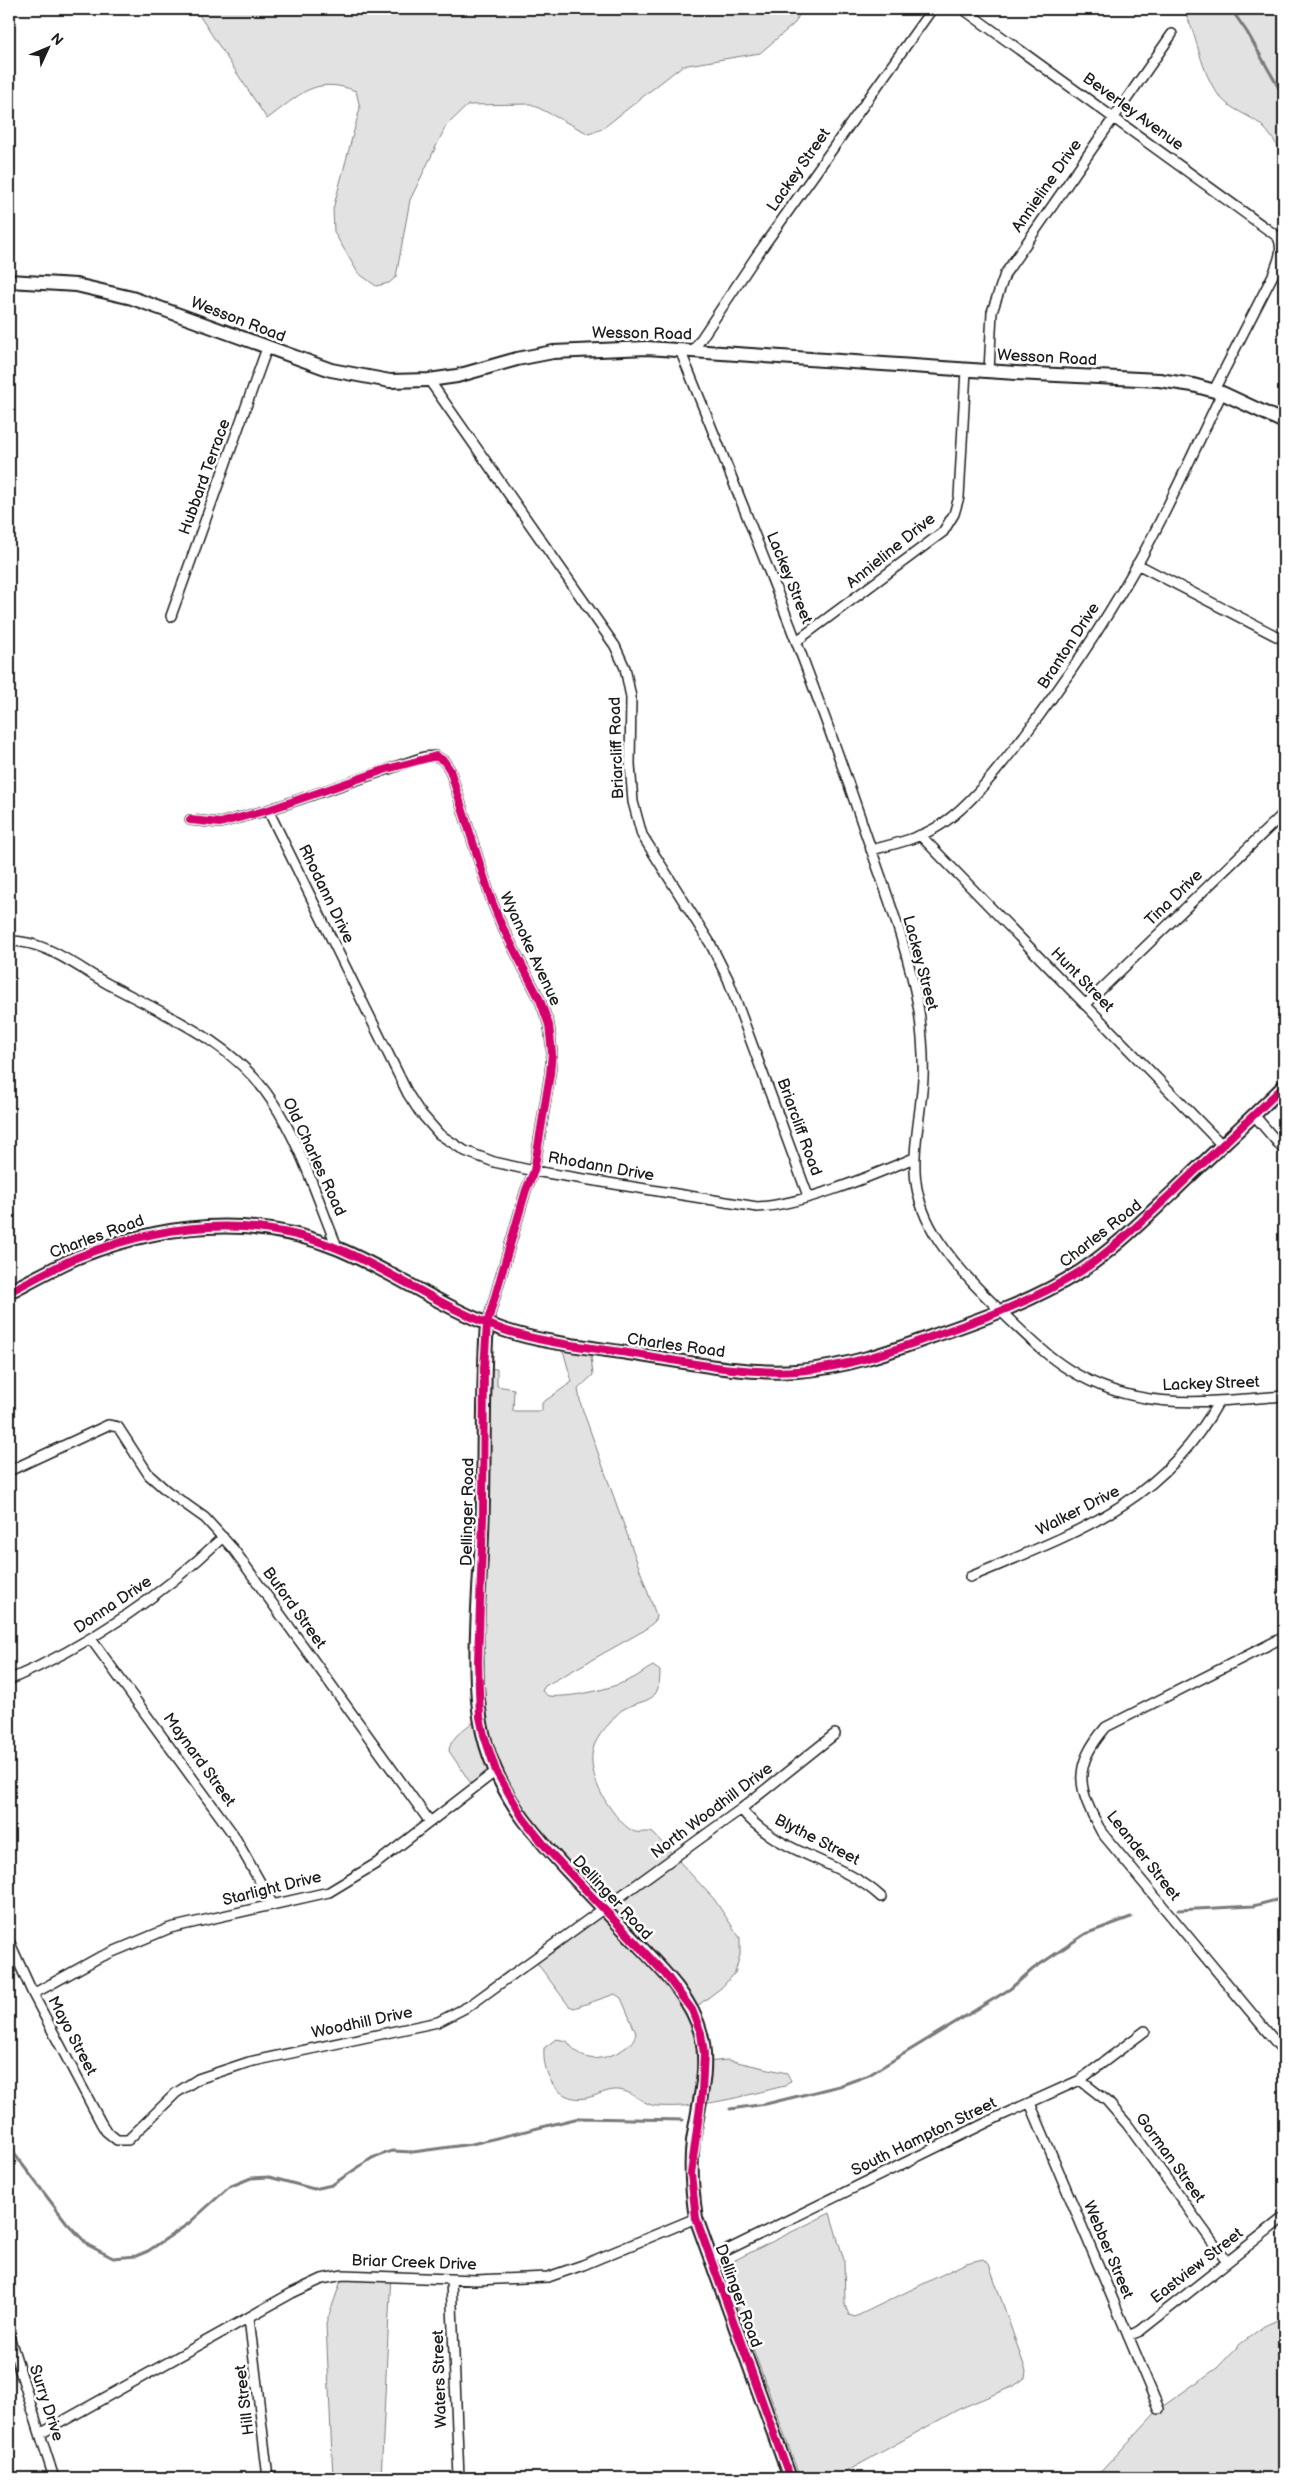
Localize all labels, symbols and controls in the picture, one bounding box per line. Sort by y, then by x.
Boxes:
north arrow [22,22,72,72]
text: N [47,30,67,49]
street label: Beverley Avenue [1079,69,1188,155]
street label: Lackey Street [763,125,835,215]
street label: Annieline Drive [1008,136,1086,236]
street label: Wesson Road [188,293,288,347]
street label: Wesson Road [592,324,692,344]
street label: Wesson Road [997,346,1097,370]
street label: Hubbard Terrace [175,416,235,538]
street label: Annieline Drive [843,509,940,593]
street label: Lackey Street [762,529,816,627]
street label: Branton Drive [1034,599,1104,693]
street label: Briarcliff Road [606,696,628,800]
street label: Rhodann Drive [294,842,358,947]
street label: Tina Drive [1141,866,1207,930]
street label: Wyanoke Avenue [495,889,565,1009]
street label: Lackey Street [898,914,942,1013]
street label: Hunt Street [1047,944,1118,1016]
street label: Briarcliff Road [773,1076,825,1178]
street label: Old Charles Road [278,1095,350,1219]
street label: Rhodann Drive [546,1148,656,1186]
street label: Charles Road [1056,1196,1146,1272]
street label: Charles Road [47,1211,147,1263]
street label: Charles Road [626,1330,726,1362]
street label: Lackey Street [1162,1373,1260,1395]
street label: Dellinger Road [458,1458,478,1566]
street label: Walker Drive [1033,1482,1123,1540]
street label: Buford Street [258,1564,330,1652]
street label: Donna Drive [71,1572,156,1638]
street label: Maynard Street [159,1710,239,1810]
street label: North Woodhill Drive [648,1759,777,1863]
street label: Leander Street [1102,1807,1184,1905]
street label: Blythe Street [771,1810,863,1870]
street label: Dellinger Road [568,1852,656,1944]
street label: Starlight Drive [221,1867,324,1910]
street label: Mayo Street [43,1993,101,2079]
street label: Woodhill Drive [310,2003,415,2043]
street label: South Hampton Street [848,2094,1000,2180]
street label: Gorman Street [1131,2109,1209,2207]
street label: Webber Street [1079,2198,1137,2302]
street label: Eastview Street [1147,2224,1247,2308]
street label: Dellinger Road [711,2242,765,2350]
street label: Briar Creek Drive [351,2251,477,2275]
street label: Waters Street [429,2329,451,2428]
street label: Surry Drive [25,2362,67,2444]
street label: Hill Street [231,2364,259,2436]

